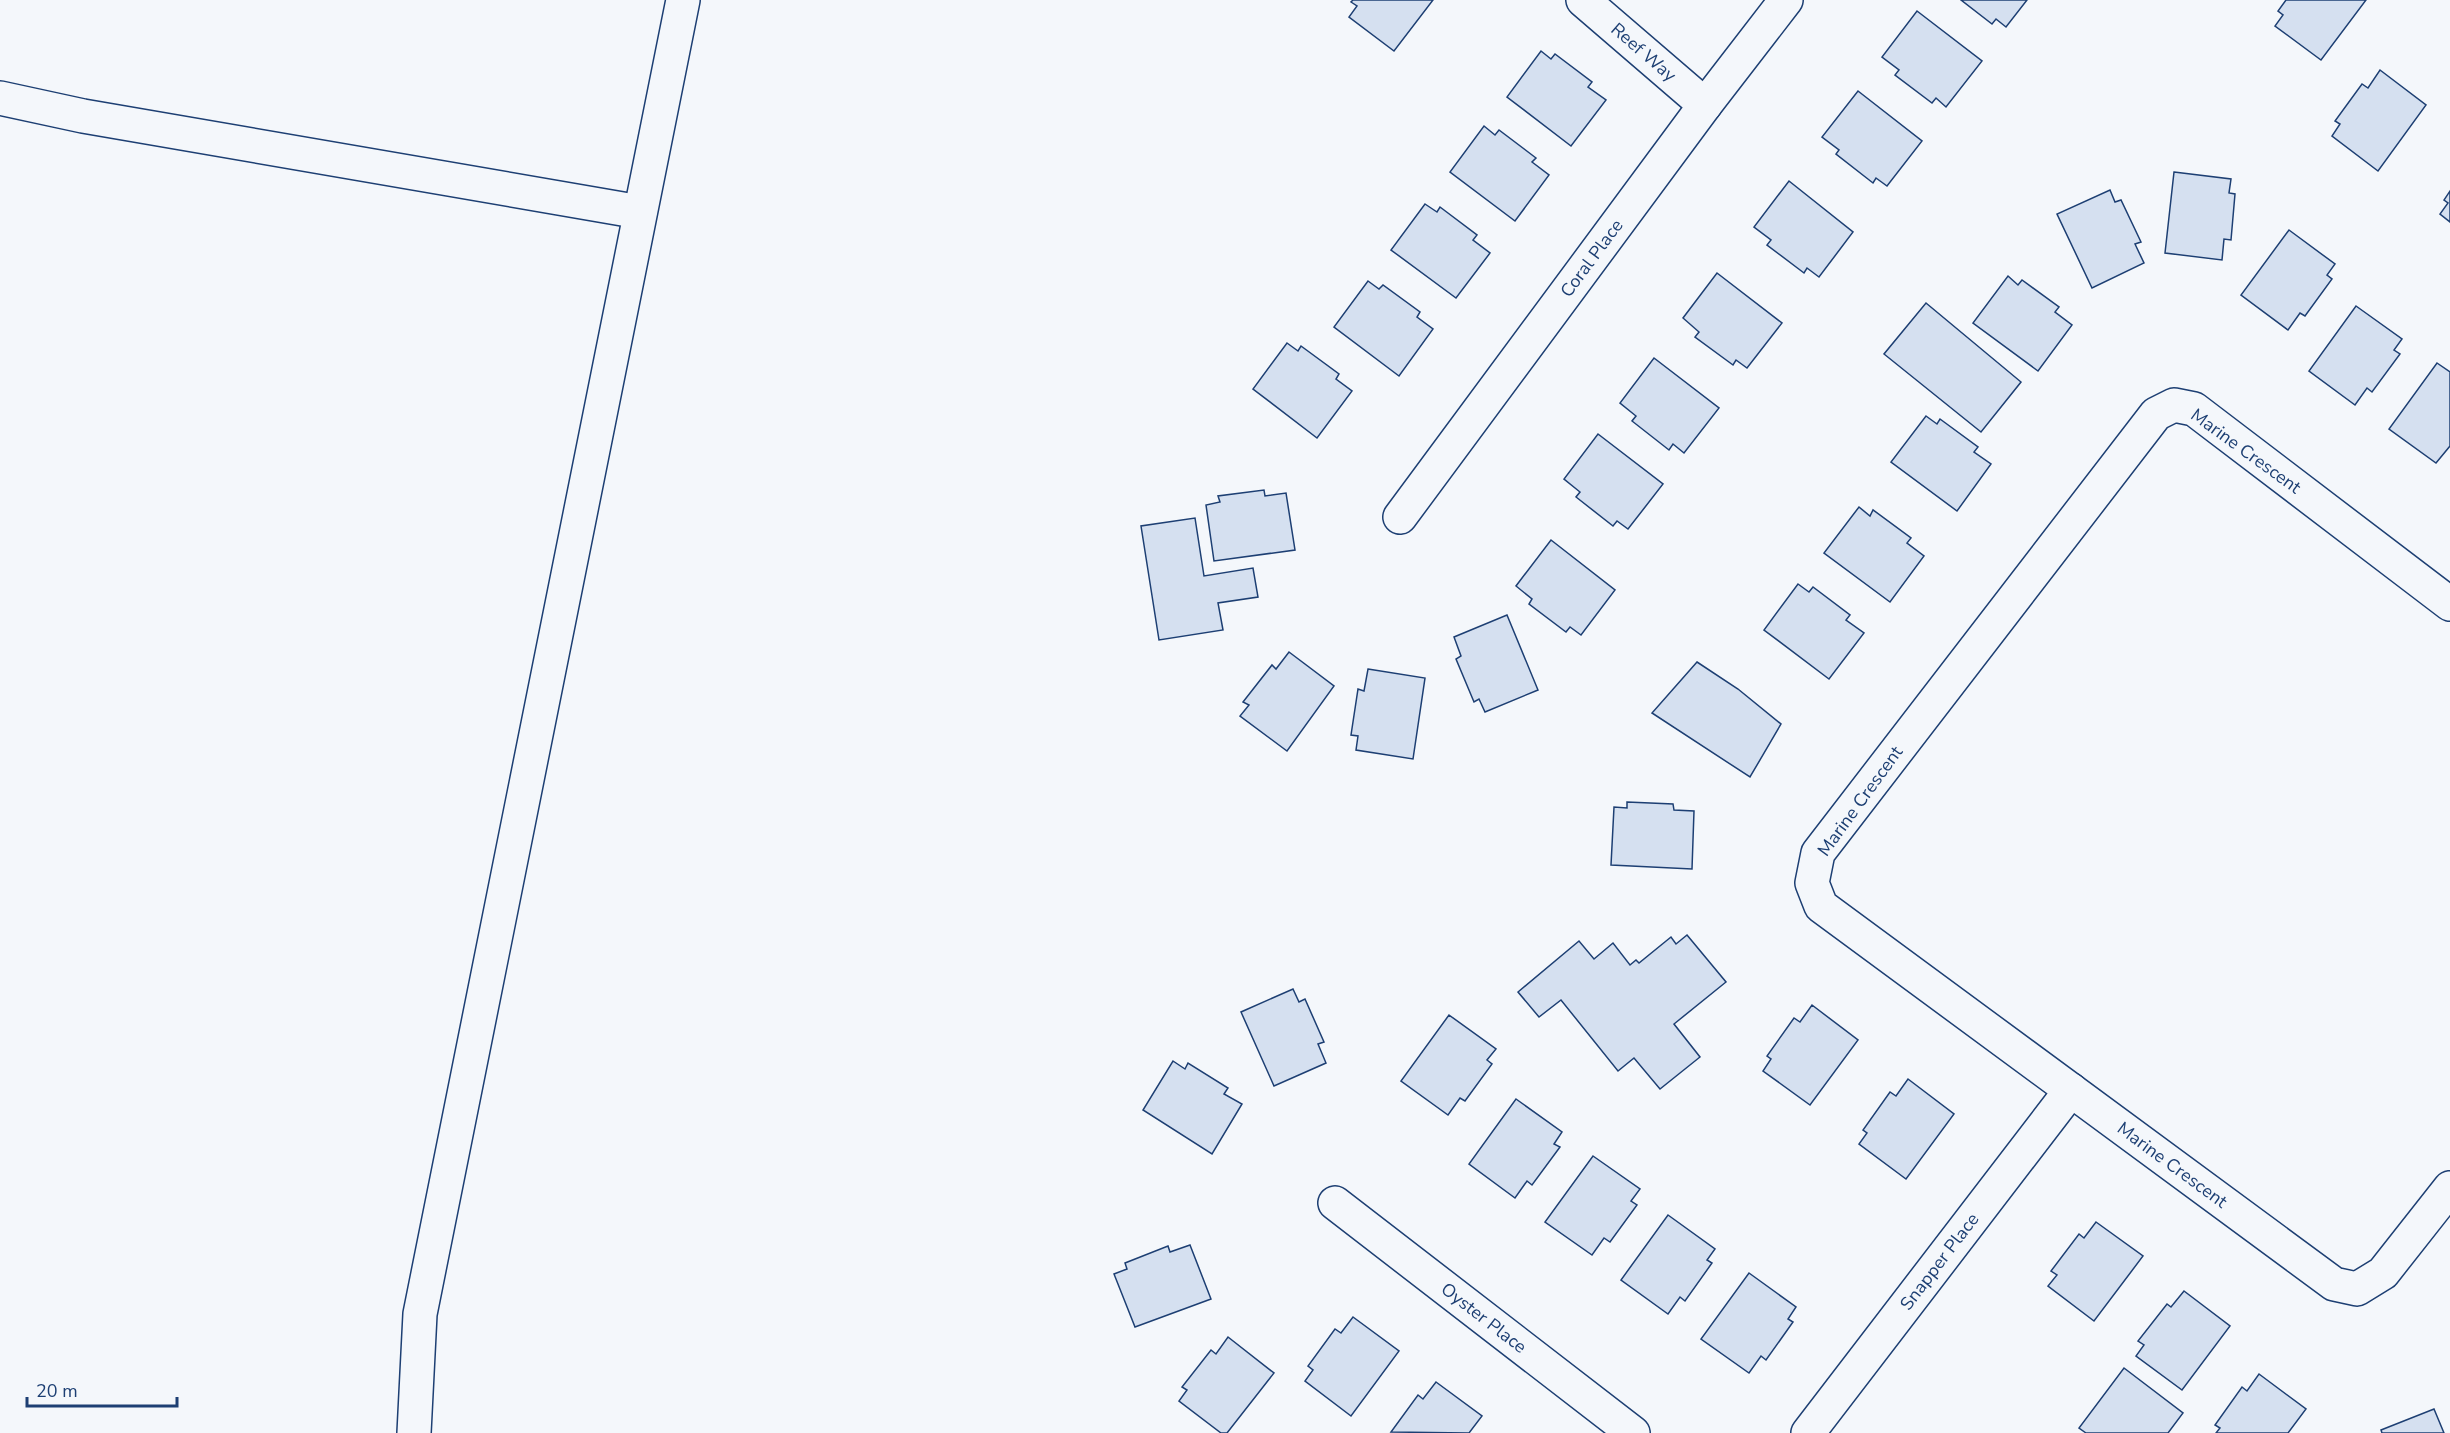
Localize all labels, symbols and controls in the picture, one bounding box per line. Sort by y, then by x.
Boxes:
street label: Reef Way [1606,17,1682,88]
street label: Coral Place [1555,214,1628,302]
street label: Marine Crescent [2186,403,2307,500]
street label: Marine Crescent [1812,740,1909,861]
street label: Marine Crescent [2112,1116,2233,1214]
street label: Snapper Place [1894,1208,1984,1315]
street label: Oyster Place [1436,1277,1532,1359]
scale bar [27,1370,177,1408]
text: 20 m [36,1379,78,1403]

